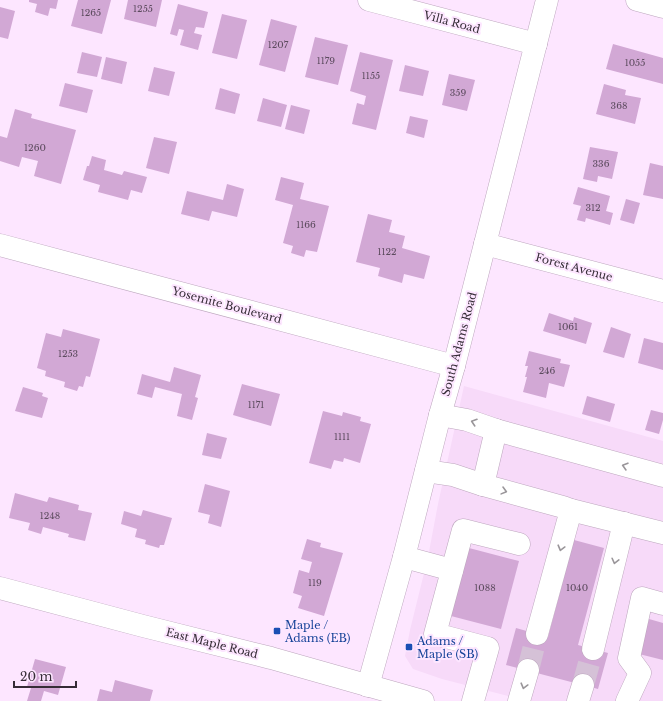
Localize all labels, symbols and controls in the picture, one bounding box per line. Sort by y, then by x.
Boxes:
house number: 1255 [133,3,153,14]
house number: 1265 [81,7,101,18]
street label: Villa Road [421,7,482,36]
house number: 1207 [268,39,289,50]
house number: 1179 [317,55,335,66]
house number: 1055 [625,57,645,68]
house number: 1155 [362,70,380,81]
house number: 359 [450,87,466,98]
house number: 368 [611,100,627,111]
house number: 1260 [24,142,46,153]
house number: 336 [593,158,610,169]
house number: 312 [585,202,601,213]
house number: 1166 [296,219,316,230]
house number: 1122 [377,246,397,257]
street label: Forest Avenue [534,250,614,284]
street label: Yosemite Boulevard [170,283,284,326]
street label: South Adams Road [438,290,480,398]
house number: 1061 [558,321,578,332]
house number: 1253 [58,348,78,359]
house number: 246 [539,365,556,376]
house number: 1171 [248,399,264,410]
one-way arrow [470,418,477,427]
house number: 1111 [334,431,350,442]
one-way arrow [622,462,629,470]
one-way arrow [500,486,507,495]
house number: 1248 [40,510,60,521]
one-way arrow [557,544,565,551]
one-way arrow [611,558,619,565]
house number: 119 [308,577,322,588]
house number: 1088 [474,582,496,593]
house number: 1040 [566,582,588,593]
place label: Maple / Adams (EB) [284,618,351,645]
street label: East Maple Road [165,625,260,661]
marker: Maple / Adams (EB) [272,626,282,636]
place label: Adams / Maple (SB) [416,634,478,661]
marker: Adams / Maple (SB) [404,642,414,652]
scale bar [14,663,76,689]
text: 20 m [20,669,52,684]
one-way arrow [520,682,528,689]

